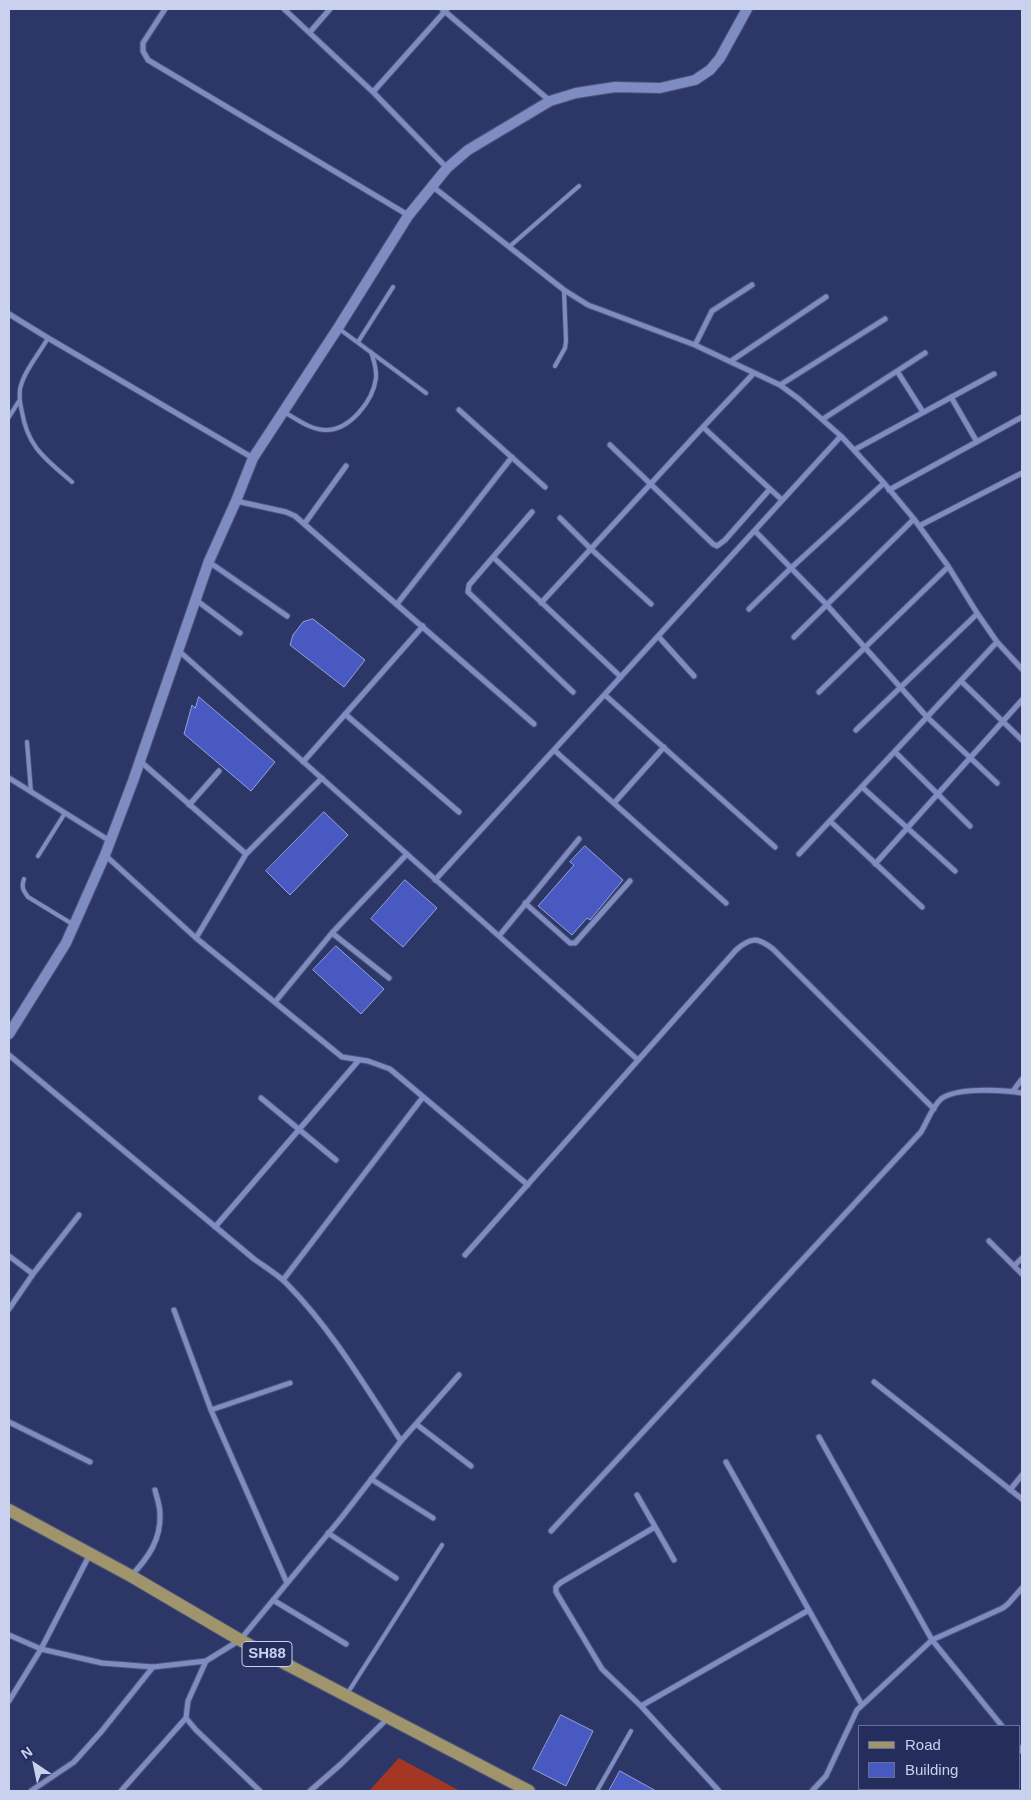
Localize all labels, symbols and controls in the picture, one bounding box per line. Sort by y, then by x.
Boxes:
road number: SH88 [242,1642,292,1666]
legend [858,1725,1021,1790]
text: Road [905,1736,941,1753]
north arrow [10,1740,60,1790]
text: N [18,1743,35,1762]
text: Building [905,1761,958,1778]

